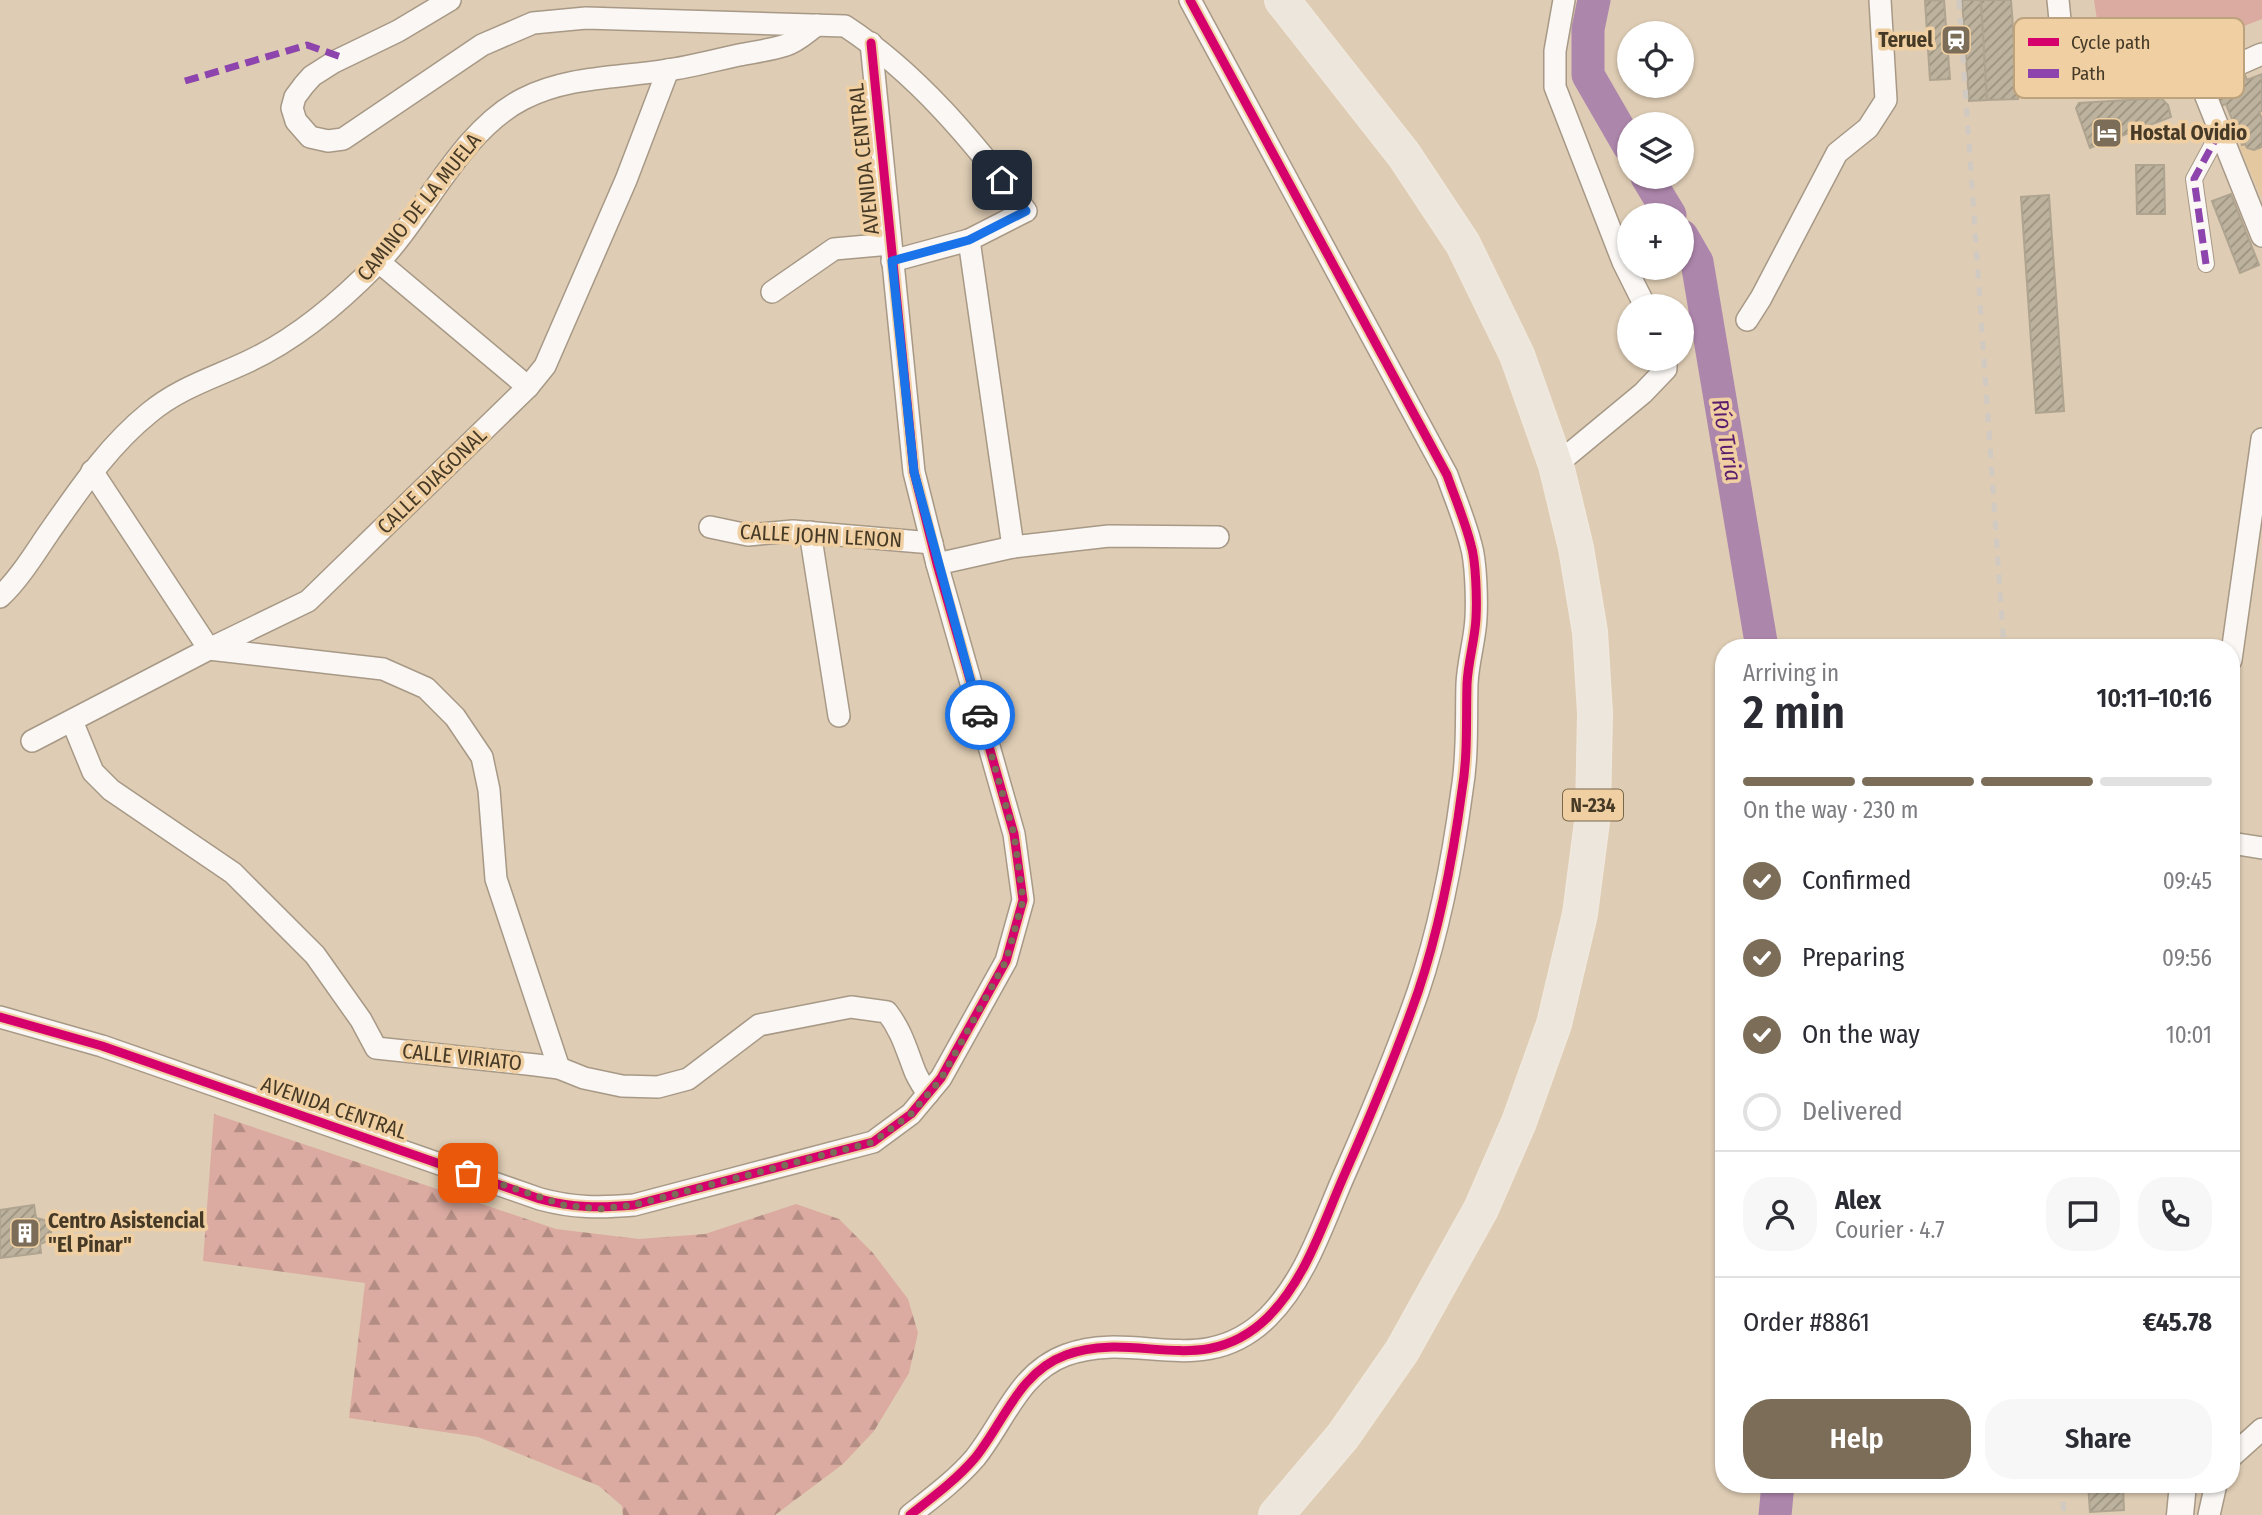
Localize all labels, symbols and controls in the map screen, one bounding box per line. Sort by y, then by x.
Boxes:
legend [2014,18,2244,98]
map controls [1617,21,1694,371]
button: locate [1617,21,1694,98]
station icon: Teruel [1939,23,1973,57]
place label: Teruel [1878,27,1933,53]
text: Cycle path [2071,31,2150,54]
text: Path [2071,62,2106,85]
street label: AVENIDA CENTRAL [843,81,885,236]
button: layers [1617,112,1694,189]
hotel icon: Hostal Ovidio [2090,116,2124,150]
place label: Hostal Ovidio [2130,120,2247,146]
street label: CAMINO DE LA MUELA [351,128,487,286]
pin [972,150,1032,210]
icon: home [983,161,1021,199]
button: + [1617,203,1694,280]
button: − [1617,294,1694,371]
water label: Río Turia [1706,397,1748,483]
street label: CALLE DIAGONAL [372,422,493,540]
street label: CALLE JOHN LENON [739,519,903,553]
text: Arriving in [1743,659,1839,687]
courier [945,680,1015,750]
text: 10:11–10:16 [2096,683,2212,714]
text: 2 min [1743,685,1845,740]
icon: car [961,696,999,734]
road number: N-234 [1563,790,1623,820]
text: On the way · 230 m [1743,796,1919,824]
icon: check [1743,862,1781,900]
text: Confirmed [1802,865,1912,896]
text: 09:45 [2163,867,2212,895]
icon: check [1743,939,1781,977]
text: Preparing [1802,942,1904,973]
text: 09:56 [2162,944,2212,972]
icon: check [1743,1016,1781,1054]
text: On the way [1802,1019,1920,1050]
text: 10:01 [2166,1021,2212,1049]
street label: CALLE VIRIATO [401,1038,523,1076]
street label: AVENIDA CENTRAL [258,1071,411,1145]
text: Delivered [1802,1096,1903,1127]
pin [438,1143,498,1203]
icon: bag [449,1154,487,1192]
button: person [1743,1177,1817,1251]
button: chat [2046,1177,2120,1251]
button: phone [2138,1177,2212,1251]
text: Alex [1835,1185,1881,1216]
place label: Centro Asistencial "El Pinar" [48,1208,205,1258]
building icon: Centro Asistencial "El Pinar" [8,1216,42,1250]
text: Courier · 4.7 [1835,1216,1945,1244]
text: Order #8861 [1743,1307,1870,1338]
text: €45.78 [2143,1307,2212,1338]
button: Help [1743,1399,1971,1479]
button: Share [1985,1399,2212,1479]

